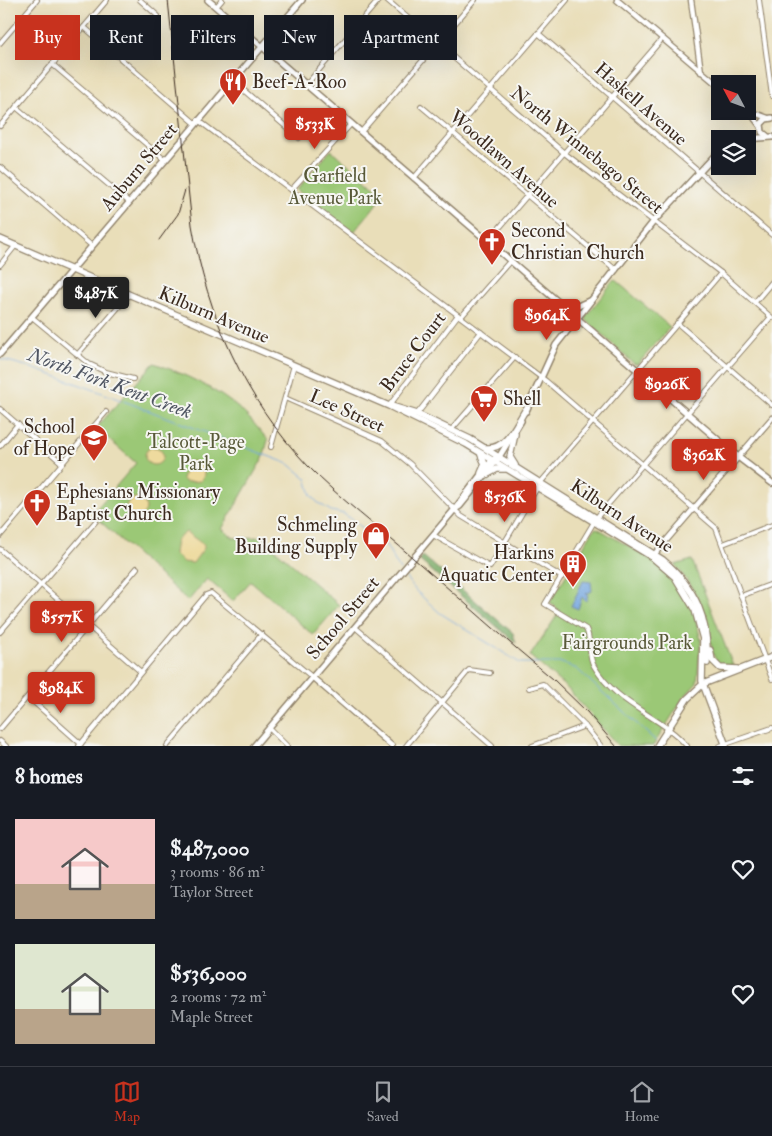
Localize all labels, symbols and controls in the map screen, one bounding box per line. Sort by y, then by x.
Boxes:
chip: Buy [15,15,80,60]
chip: Rent [90,15,161,60]
chip: Filters [171,15,254,60]
chip: New [264,15,334,60]
chip: Apartment [344,15,457,60]
street label: Haskell Avenue [590,57,692,151]
restaurant icon: Beef-A-Roo [218,67,248,106]
place label: Beef-A-Roo [252,70,346,94]
north arrow [711,75,756,120]
map controls [711,75,756,175]
street label: North Winnebago Street [506,81,668,219]
street label: Woodlawn Avenue [443,104,564,213]
pin: $533K [280,108,350,150]
text: $533K [295,114,335,134]
street label: Auburn Street [95,118,183,217]
button: layers [711,130,756,175]
park label: Garfield Avenue Park [287,164,382,210]
place label: Second Christian Church [511,219,645,265]
church icon: Second Christian Church [477,227,507,266]
pin: $487K [61,276,131,319]
street label: Kilburn Avenue [155,281,273,349]
text: $487K [74,283,118,303]
pin: $964K [512,298,582,341]
text: $964K [524,305,570,325]
street label: Bruce Court [375,307,451,397]
water label: North Fork Kent Creek [24,341,195,424]
pin: $926K [632,368,702,410]
text: $926K [645,374,689,394]
street label: Lee Street [306,384,388,438]
supermarket icon: Shell [469,384,499,423]
place label: Shell [503,387,541,411]
place label: School of Hope [14,415,75,462]
school or university icon: School of Hope [79,423,109,462]
park label: Talcott-Page Park [147,430,245,476]
pin: $362K [669,438,739,481]
text: $362K [683,445,725,465]
street label: Kilburn Avenue [566,474,678,558]
place label: Ephesians Missionary Baptist Church [56,480,221,527]
pin: $536K [470,480,540,523]
text: $536K [484,487,526,507]
church icon: Ephesians Missionary Baptist Church [22,488,52,527]
place label: Schmeling Building Supply [235,513,358,560]
shop icon: Schmeling Building Supply [361,521,391,560]
place label: Harkins Aquatic Center [438,541,554,587]
building icon: Harkins Aquatic Center [558,549,588,588]
street label: School Street [301,572,385,664]
pin: $557K [27,600,97,643]
text: $557K [41,607,83,627]
park label: Fairgrounds Park [562,631,692,655]
pin: $984K [26,672,96,714]
text: $984K [39,678,83,698]
icon: filters [729,762,757,790]
text: 8 homes [15,763,83,790]
text: $487,000 [170,835,250,862]
icon: home [55,839,115,899]
icon: heart [729,855,757,883]
text: 3 rooms · 86 m² [170,862,264,882]
text: Taylor Street [170,882,253,902]
text: $536,000 [170,960,247,987]
icon: home [55,964,115,1024]
icon: heart [729,980,757,1008]
text: 2 rooms · 72 m² [170,987,266,1007]
text: Maple Street [170,1007,253,1027]
tab: Map [113,1078,141,1125]
tab: Saved [367,1078,399,1125]
tab: Home [624,1078,659,1125]

